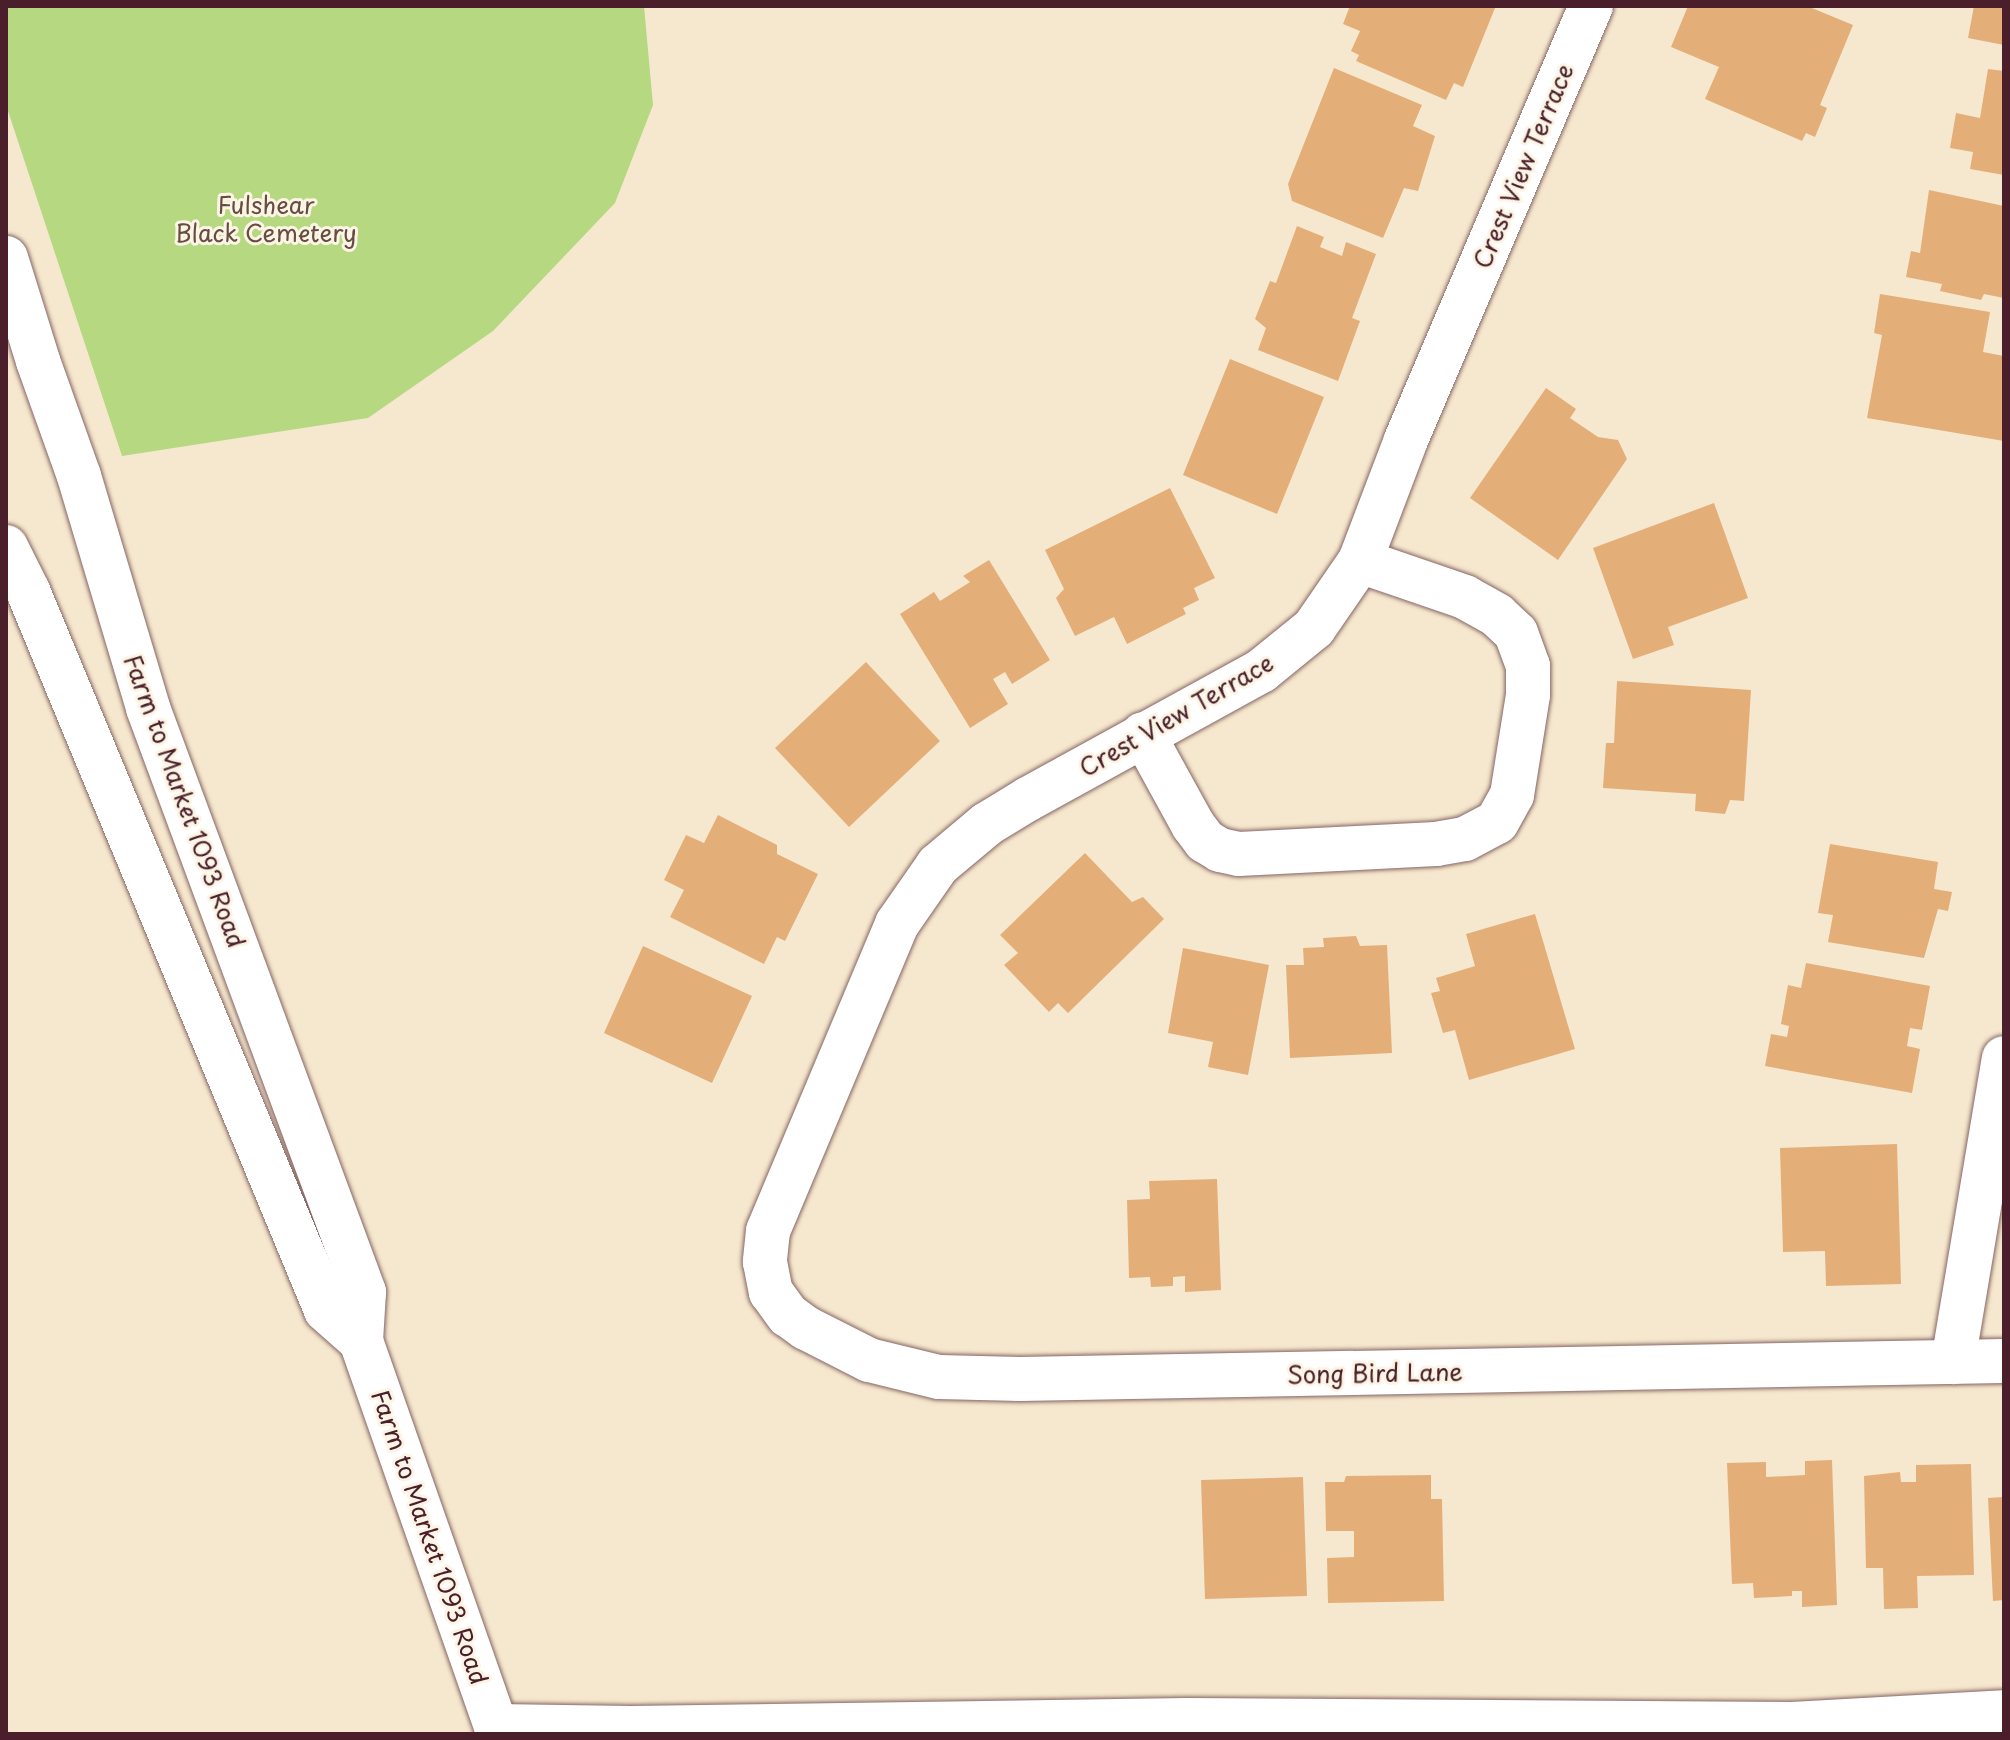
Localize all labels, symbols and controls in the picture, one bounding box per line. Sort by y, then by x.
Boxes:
street label: Crest View Terrace [1467,60,1579,272]
park label: Fulshear Black Cemetery [174,191,358,247]
street label: Crest View Terrace [1074,648,1278,782]
street label: Farm to Market 1093 Road [118,649,252,953]
street label: Song Bird Lane [1286,1357,1464,1389]
street label: Farm to Market 1093 Road [365,1385,495,1689]

